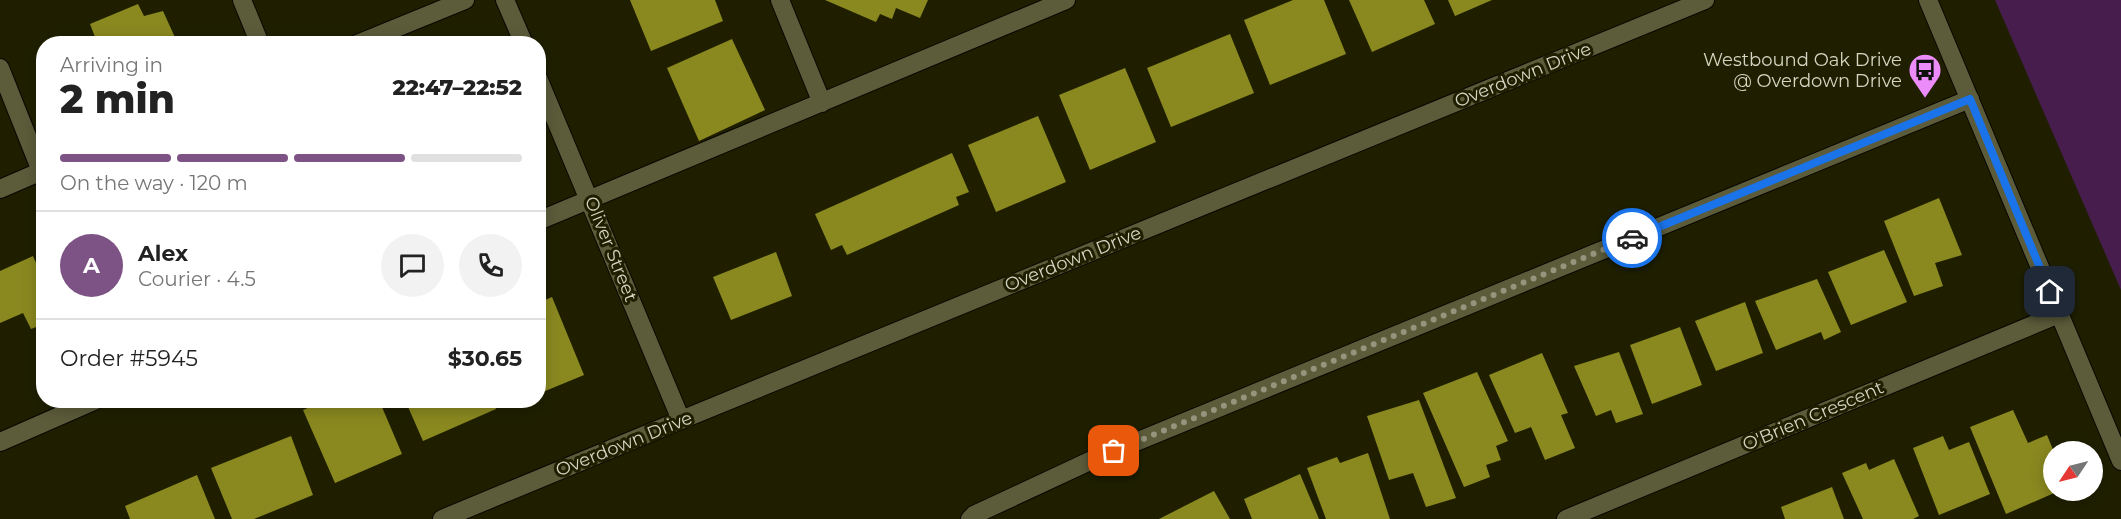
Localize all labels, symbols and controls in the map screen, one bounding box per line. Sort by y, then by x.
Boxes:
street label: Overdown Drive [1451,37,1595,112]
place label: Westbound Oak Drive @ Overdown Drive [1703,49,1902,92]
bus stop icon: Westbound Oak Drive @ Overdown Drive [1907,52,1943,99]
text: Arriving in [60,53,163,77]
text: 22:47–22:52 [392,74,522,101]
text: 2 min [60,75,175,123]
text: On the way · 120 m [60,171,248,195]
street label: Oliver Street [580,193,642,305]
courier [1602,208,1662,268]
street label: Overdown Drive [1001,221,1145,296]
icon: car [1616,222,1649,255]
button: chat [381,234,444,297]
button: phone [459,234,522,297]
text: Alex [138,240,188,267]
text: A [83,252,100,279]
pin [2024,266,2075,317]
text: Courier · 4.5 [138,267,256,291]
icon: home [2033,275,2066,308]
text: Order #5945 [60,345,198,372]
text: $30.65 [448,345,522,372]
street label: O'Brien Crescent [1739,376,1887,456]
street label: Overdown Drive [552,406,696,481]
pin [1088,425,1139,476]
icon: bag [1097,434,1130,467]
north arrow [2043,441,2103,501]
map controls [2043,441,2103,501]

